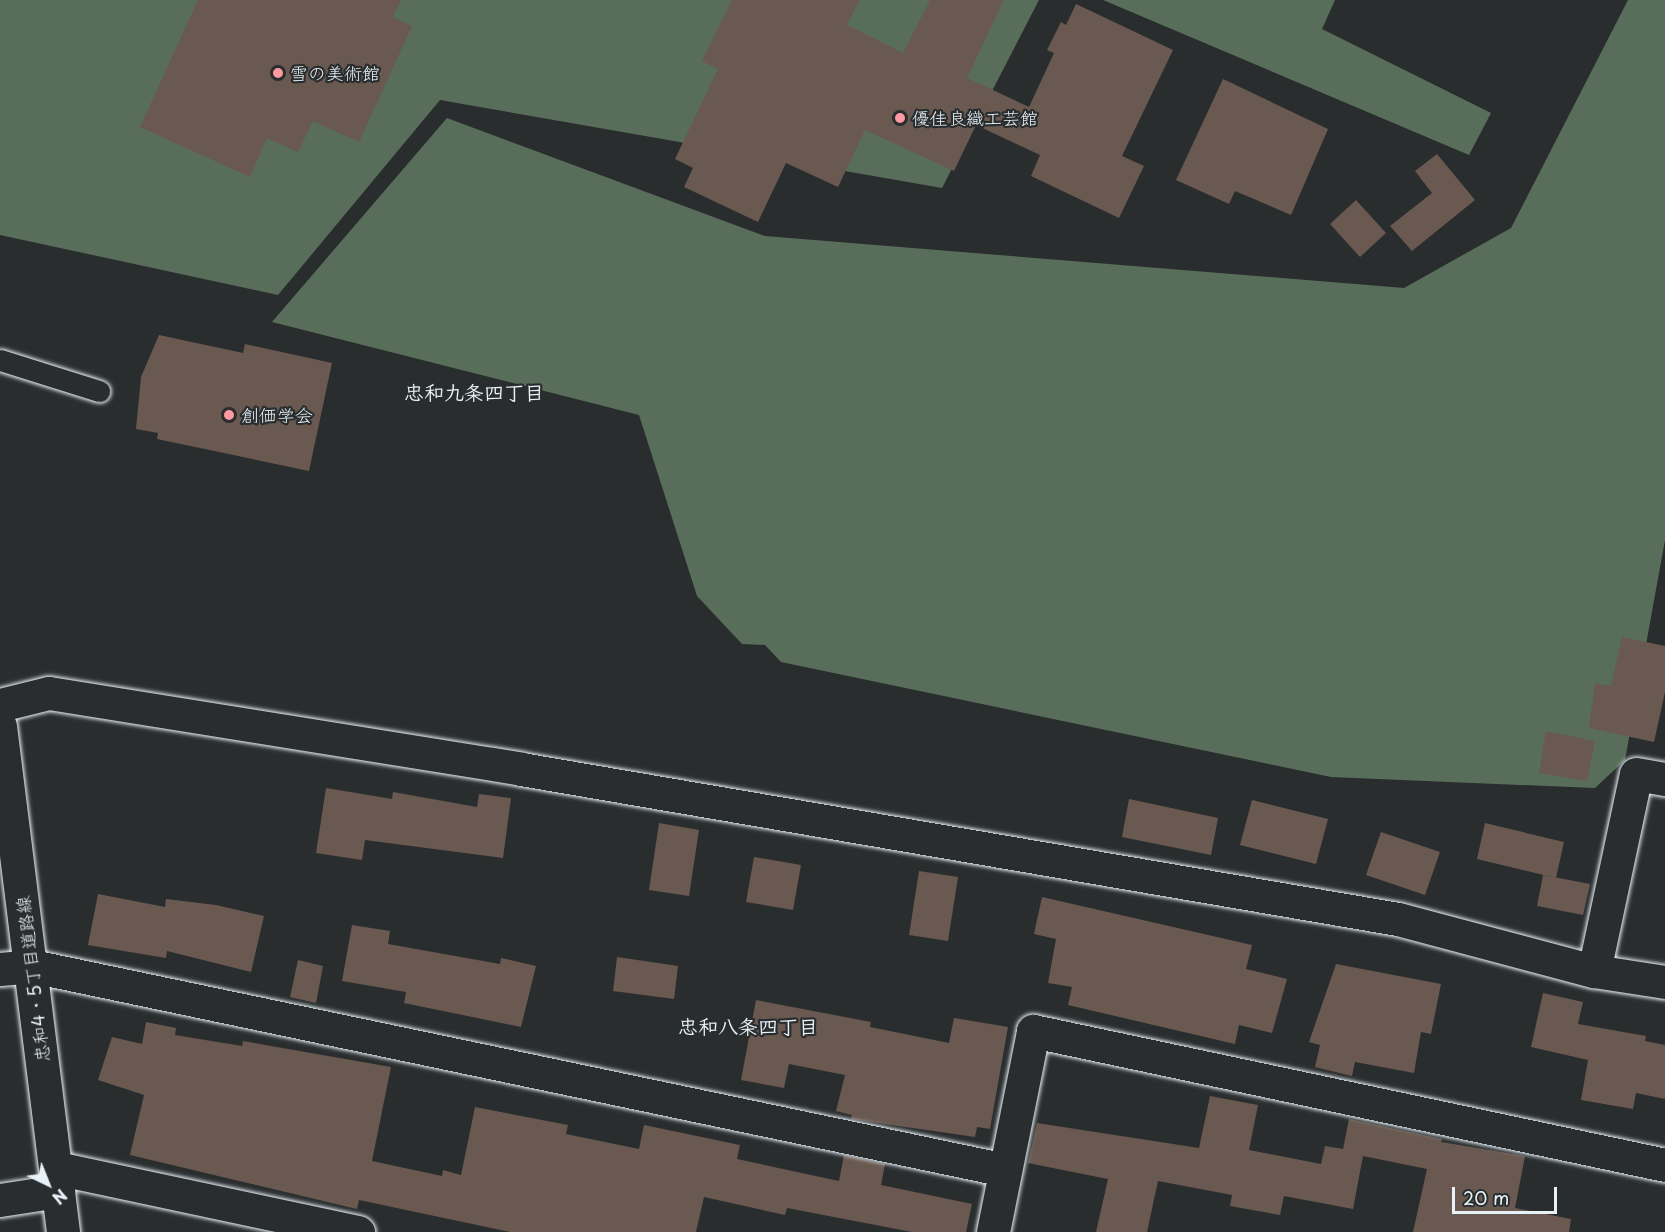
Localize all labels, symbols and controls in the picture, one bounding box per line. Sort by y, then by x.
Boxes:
place label: 雪の美術館 [290,62,380,84]
marker: 雪の美術館 [271,66,285,80]
place label: 優佳良織工芸館 [912,107,1038,129]
marker: 優佳良織工芸館 [893,111,907,125]
district label: 忠和九条四丁目 [404,380,544,404]
place label: 創価学会 [241,404,313,426]
marker: 創価学会 [222,408,236,422]
street label: 忠和4・5丁目道路線 [12,895,54,1063]
district label: 忠和八条四丁目 [678,1014,818,1038]
north arrow [18,1154,78,1214]
scale bar [1455,1175,1560,1213]
text: N [47,1184,73,1210]
text: 20 m [1463,1184,1509,1211]

